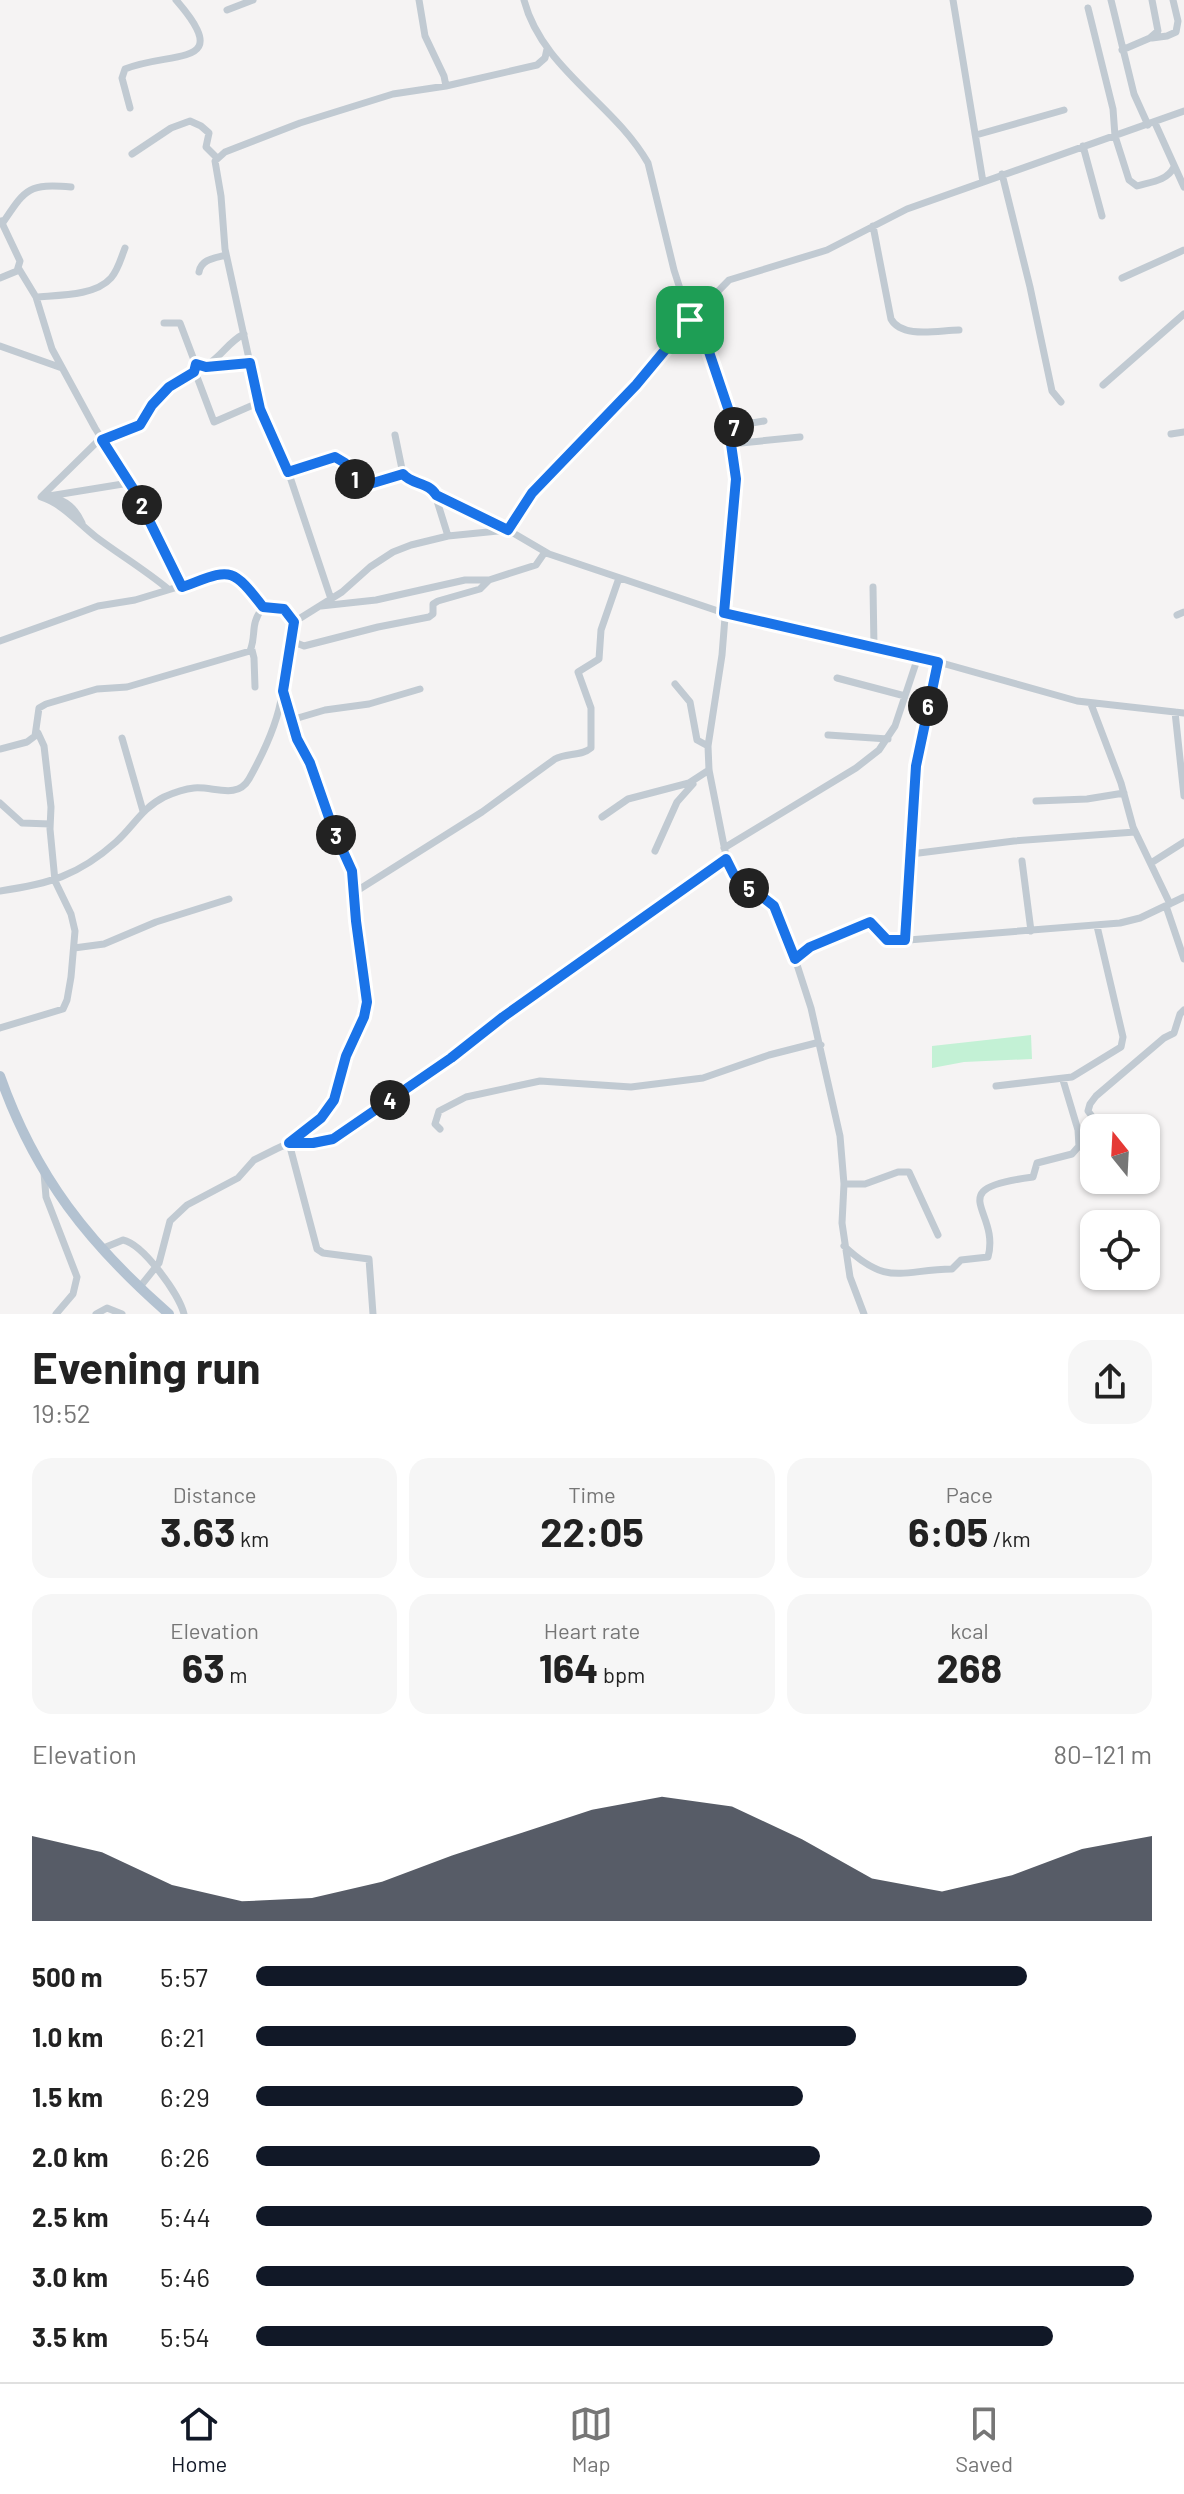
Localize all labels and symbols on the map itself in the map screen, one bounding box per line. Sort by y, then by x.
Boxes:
pin [656,286,724,354]
pin: 7 [714,407,754,447]
pin: 1 [335,459,375,499]
pin: 2 [122,485,162,525]
pin: 6 [908,686,948,726]
pin: 3 [316,815,356,855]
pin: 5 [729,868,769,908]
pin: 4 [370,1080,410,1120]
north arrow [1080,1114,1160,1194]

